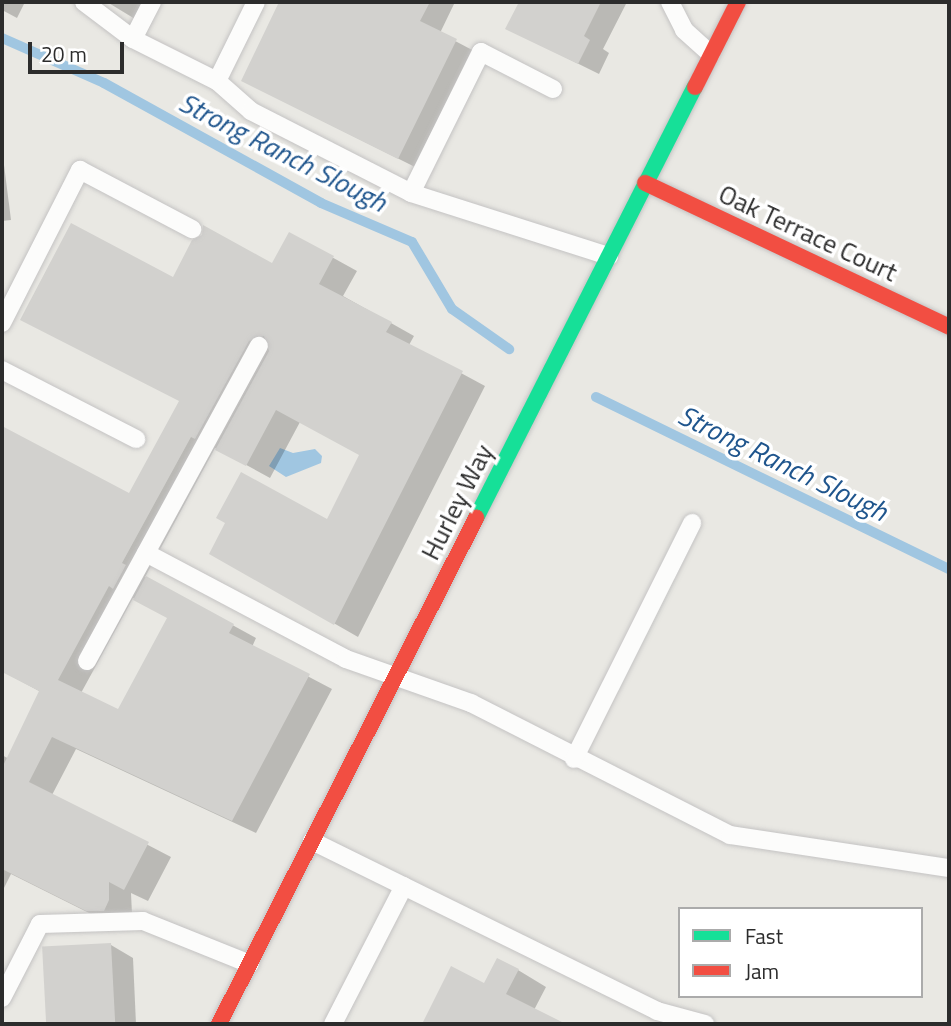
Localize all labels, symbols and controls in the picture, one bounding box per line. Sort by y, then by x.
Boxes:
scale bar [32,28,128,72]
text: 20 m [41,38,87,70]
water label: Strong Ranch Slough [174,85,392,219]
street label: Oak Terrace Court [714,178,902,288]
water label: Strong Ranch Slough [673,398,893,528]
street label: Hurley Way [415,439,499,565]
legend [678,907,923,998]
text: Fast [745,920,783,952]
text: Jam [745,955,779,987]

